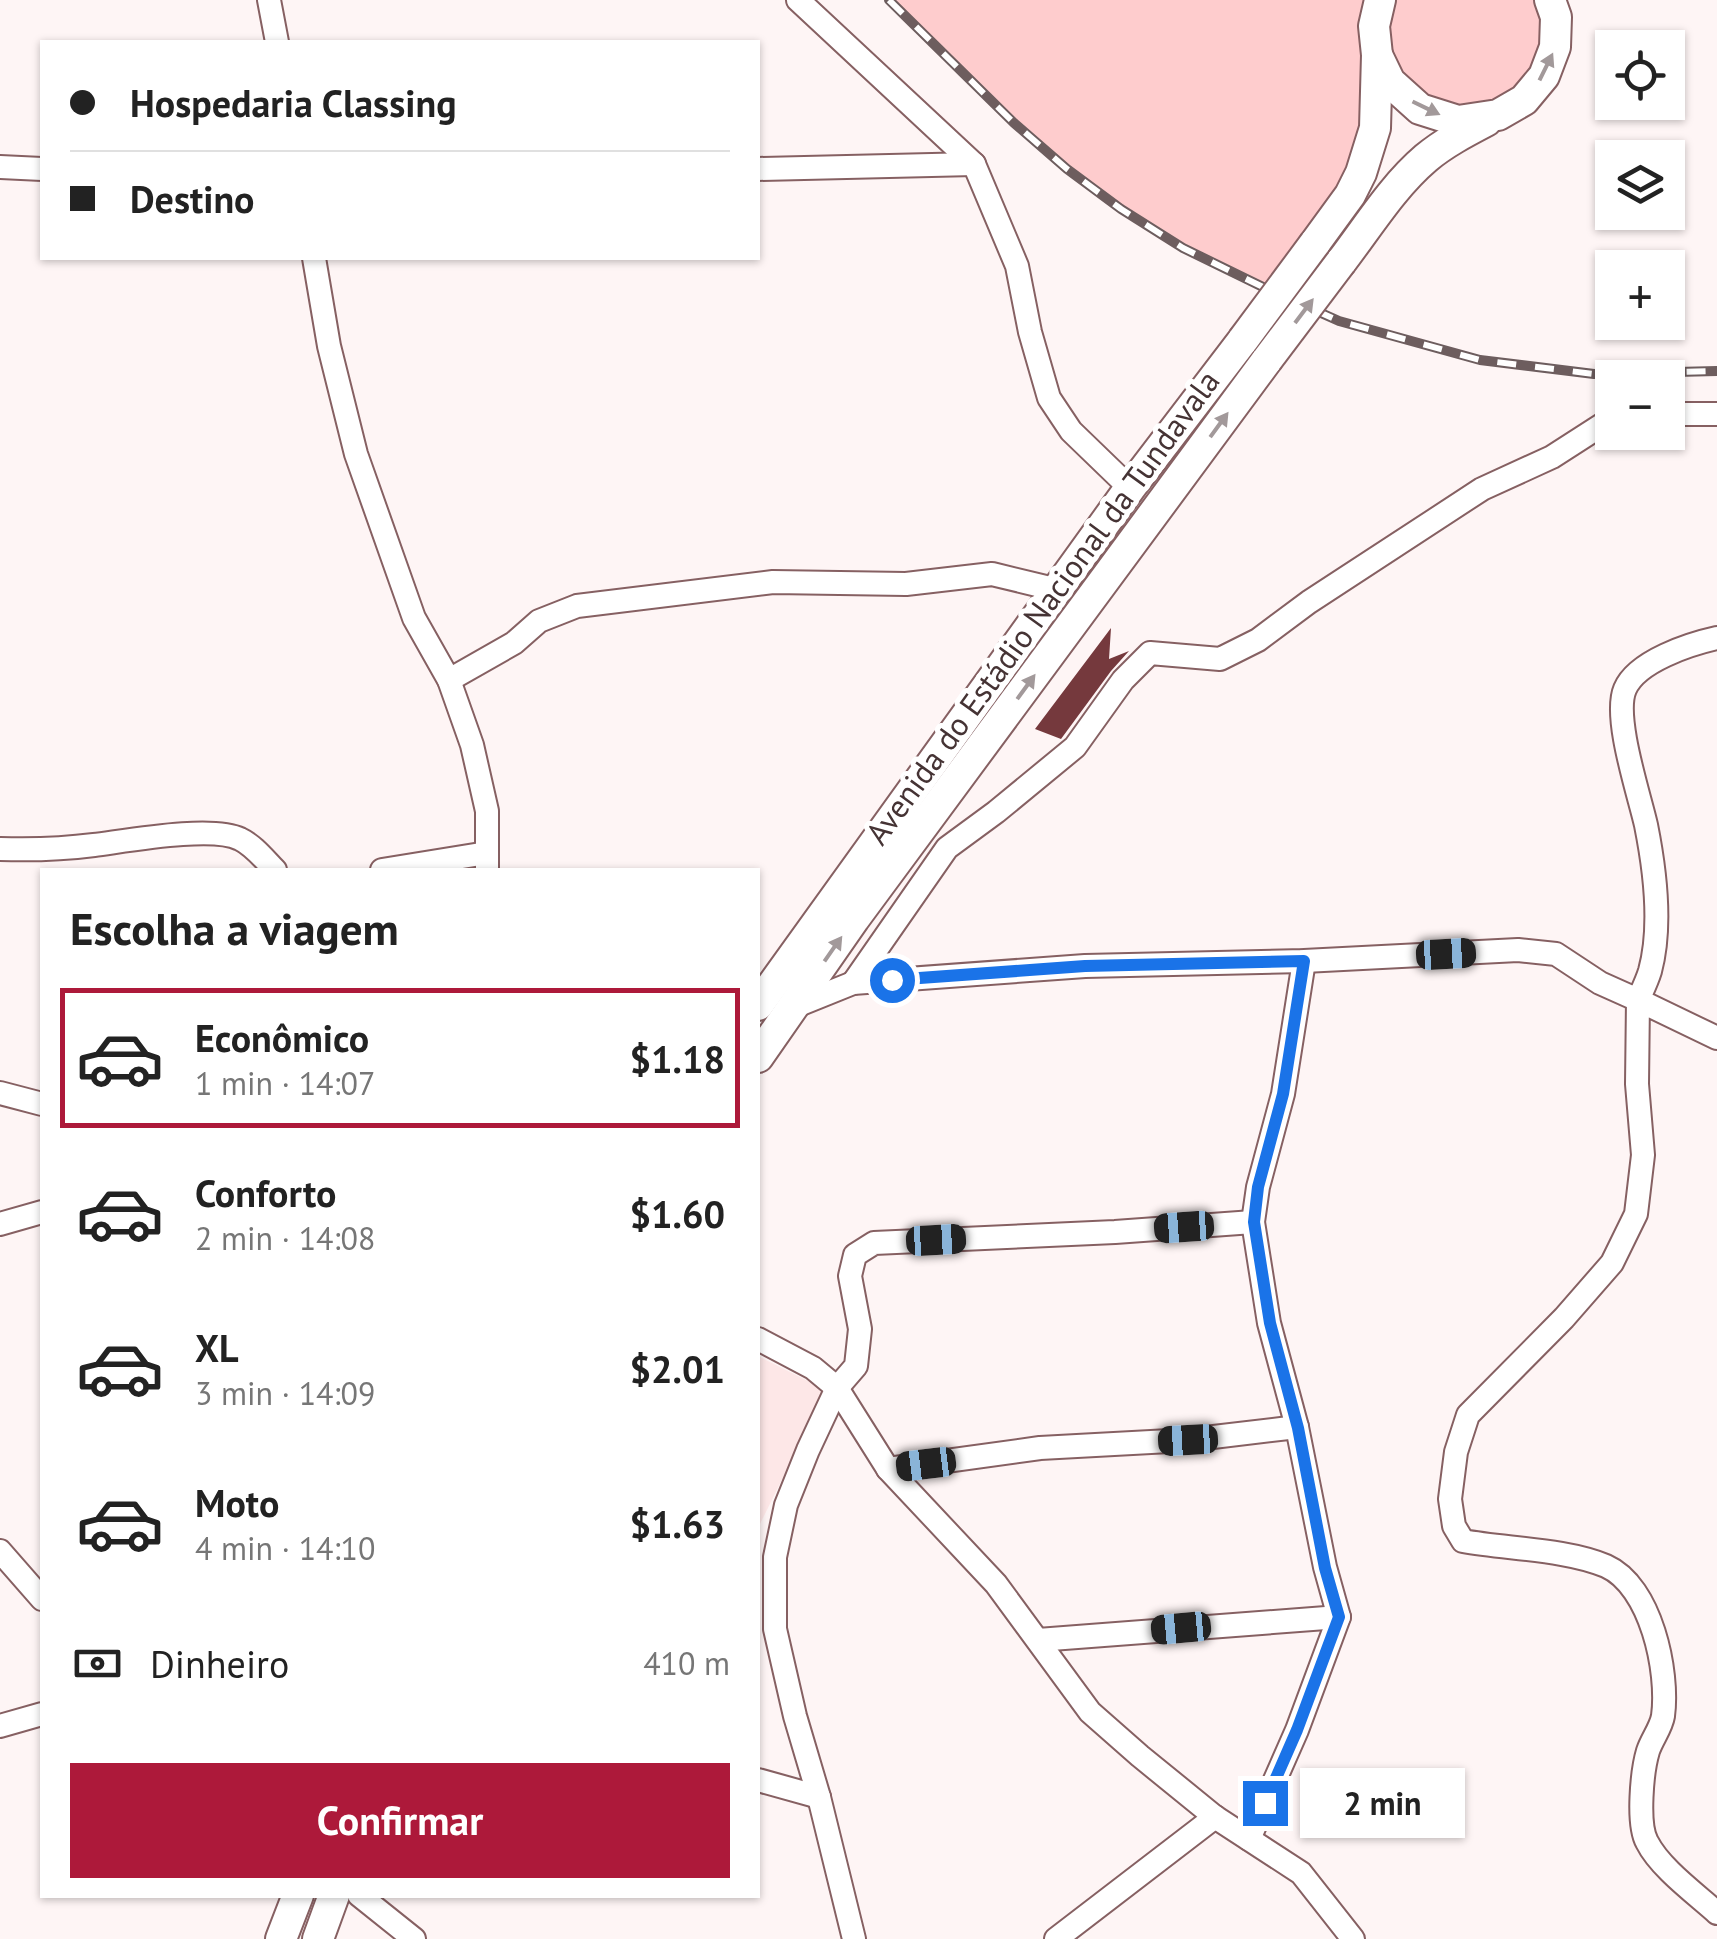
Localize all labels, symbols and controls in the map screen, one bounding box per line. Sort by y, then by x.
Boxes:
map controls [1595,30,1685,450]
button: locate [1595,30,1685,120]
one-way arrow [1538,53,1554,82]
text: Hospedaria Classing [130,78,457,127]
one-way arrow [1412,99,1440,116]
button: layers [1595,140,1685,230]
text: Destino [130,174,255,223]
button: + [1595,250,1685,340]
one-way arrow [1293,298,1314,324]
button: − [1595,360,1685,450]
street label: Avenida do Estádio Nacional da Tundavala [856,361,1228,853]
one-way arrow [1208,412,1228,438]
one-way arrow [1016,674,1035,700]
text: Escolha a viagem [70,899,399,957]
one-way arrow [823,935,843,962]
car [1415,937,1477,971]
route start [870,958,915,1003]
icon: car [75,1013,165,1103]
text: Econômico [195,1013,369,1062]
text: $1.18 [629,1034,725,1083]
text: 1 min · 14:07 [195,1062,375,1104]
icon: car [75,1168,165,1258]
text: Conforto [195,1168,336,1217]
text: $1.60 [629,1189,725,1238]
car [1153,1210,1215,1244]
text: 2 min · 14:08 [195,1217,375,1259]
car [905,1223,967,1257]
icon: car [75,1323,165,1413]
text: XL [195,1323,239,1372]
text: $2.01 [629,1344,725,1393]
text: 3 min · 14:09 [195,1372,375,1414]
car [1157,1423,1219,1457]
car [894,1445,958,1483]
icon: car [75,1478,165,1568]
text: Moto [195,1478,279,1527]
text: $1.63 [629,1499,725,1548]
text: 4 min · 14:10 [195,1527,375,1569]
car [1150,1610,1212,1646]
icon: cash [70,1636,125,1691]
text: Dinheiro [150,1639,289,1688]
text: 410 m [643,1642,730,1684]
button: Confirmar [70,1763,730,1878]
callout: 2 min [1300,1768,1465,1838]
route end [1243,1781,1288,1826]
text: 2 min [1343,1782,1422,1824]

